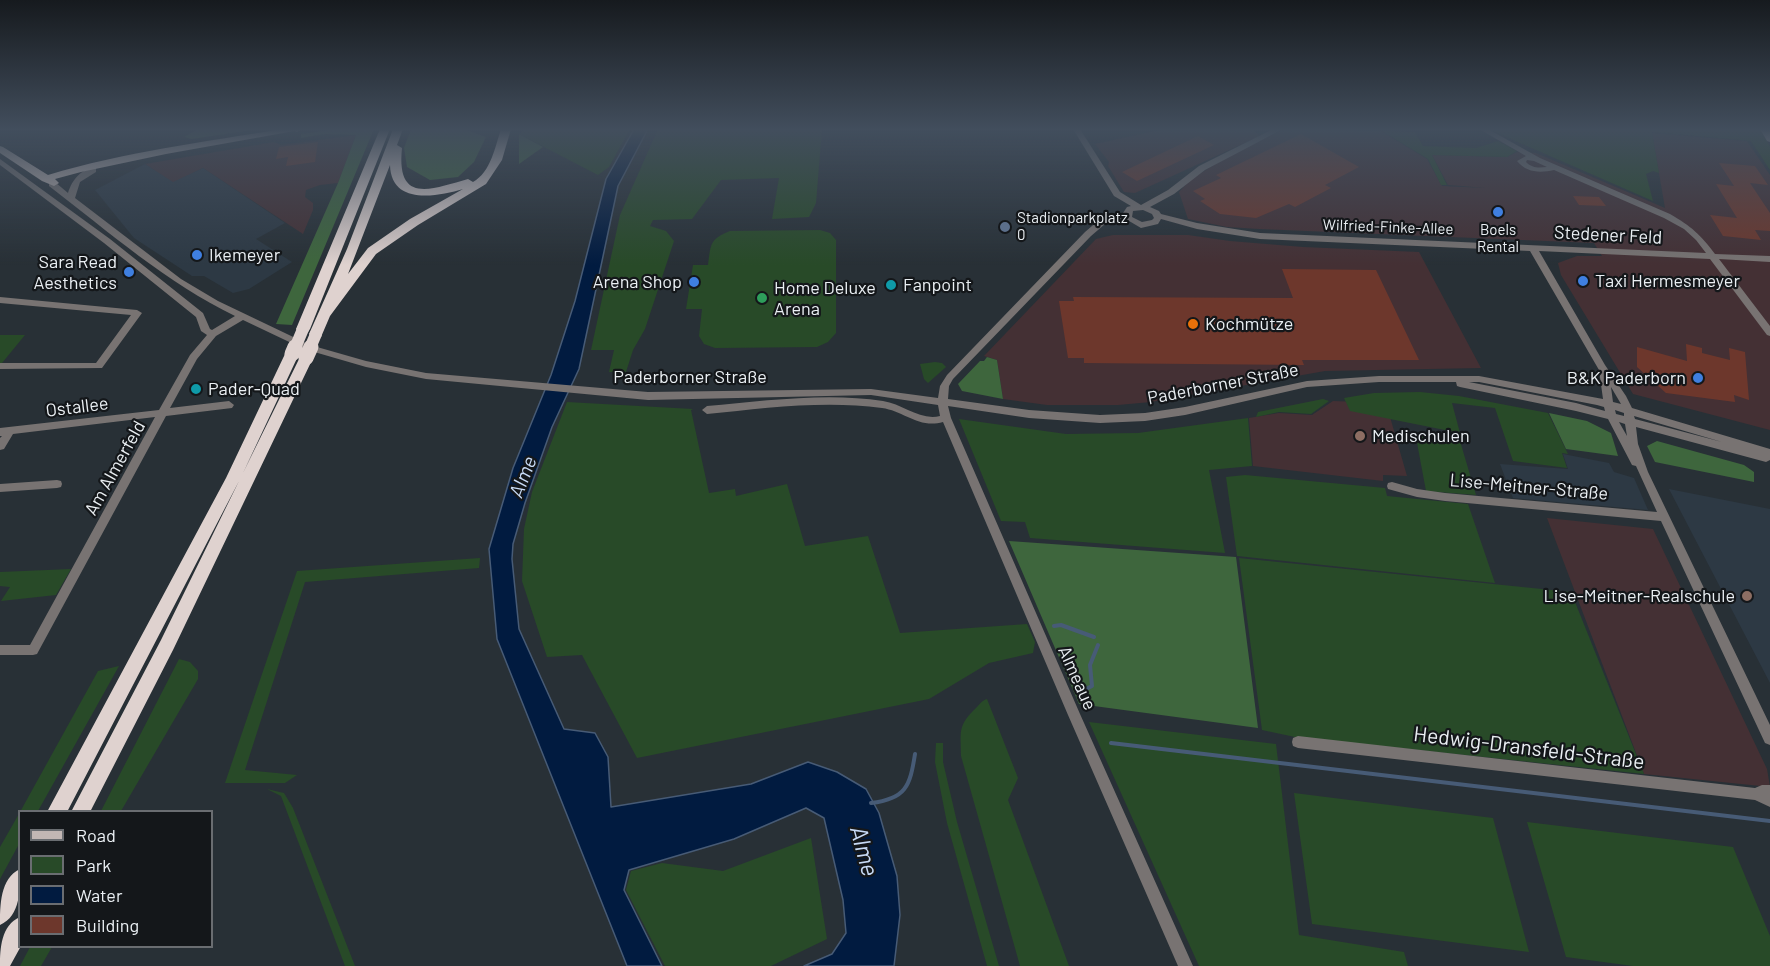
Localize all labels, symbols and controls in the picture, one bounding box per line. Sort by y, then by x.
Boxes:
marker: Boels Rental [1491,205,1505,219]
place label: Stadionparkplatz 0 [1017,209,1128,244]
street label: Wilfried-Finke-Allee [1322,216,1454,238]
marker: Stadionparkplatz 0 [998,220,1012,234]
place label: Boels Rental [1477,221,1519,256]
street label: Stedener Feld [1553,221,1663,249]
place label: Ikemeyer [209,244,280,266]
marker: Ikemeyer [190,248,204,262]
place label: Sara Read Aesthetics [33,251,117,294]
marker: Sara Read Aesthetics [122,265,136,279]
place label: Taxi Hermesmeyer [1595,270,1740,292]
place label: Arena Shop [593,271,682,293]
place label: Fanpoint [903,274,972,296]
marker: Taxi Hermesmeyer [1576,274,1590,288]
marker: Arena Shop [687,275,701,289]
place label: Home Deluxe Arena [774,277,876,320]
marker: Fanpoint [884,278,898,292]
marker: Home Deluxe Arena [755,291,769,305]
place label: Kochmütze [1205,313,1293,335]
marker: Kochmütze [1186,317,1200,331]
street label: Paderborner Straße [1146,359,1300,409]
street label: Paderborner Straße [613,366,767,388]
place label: B&K Paderborn [1567,367,1686,389]
marker: B&K Paderborn [1691,371,1705,385]
place label: Pader-Quad [208,378,300,400]
marker: Pader-Quad [189,382,203,396]
street label: Ostallee [44,392,110,422]
street label: Am Almerfeld [80,417,150,519]
place label: Medischulen [1372,425,1470,447]
marker: Medischulen [1353,429,1367,443]
water label: Alme [504,453,542,501]
street label: Lise-Meitner-Straße [1449,469,1609,505]
place label: Lise-Meitner-Realschule [1544,585,1735,607]
marker: Lise-Meitner-Realschule [1740,589,1754,603]
street label: Almeaue [1053,643,1101,713]
street label: Hedwig-Dransfeld-Straße [1412,721,1646,775]
legend [18,810,213,948]
water label: Alme [843,823,885,879]
text: Road [76,824,116,846]
text: Park [76,854,111,876]
text: Water [76,884,123,906]
text: Building [76,914,139,936]

